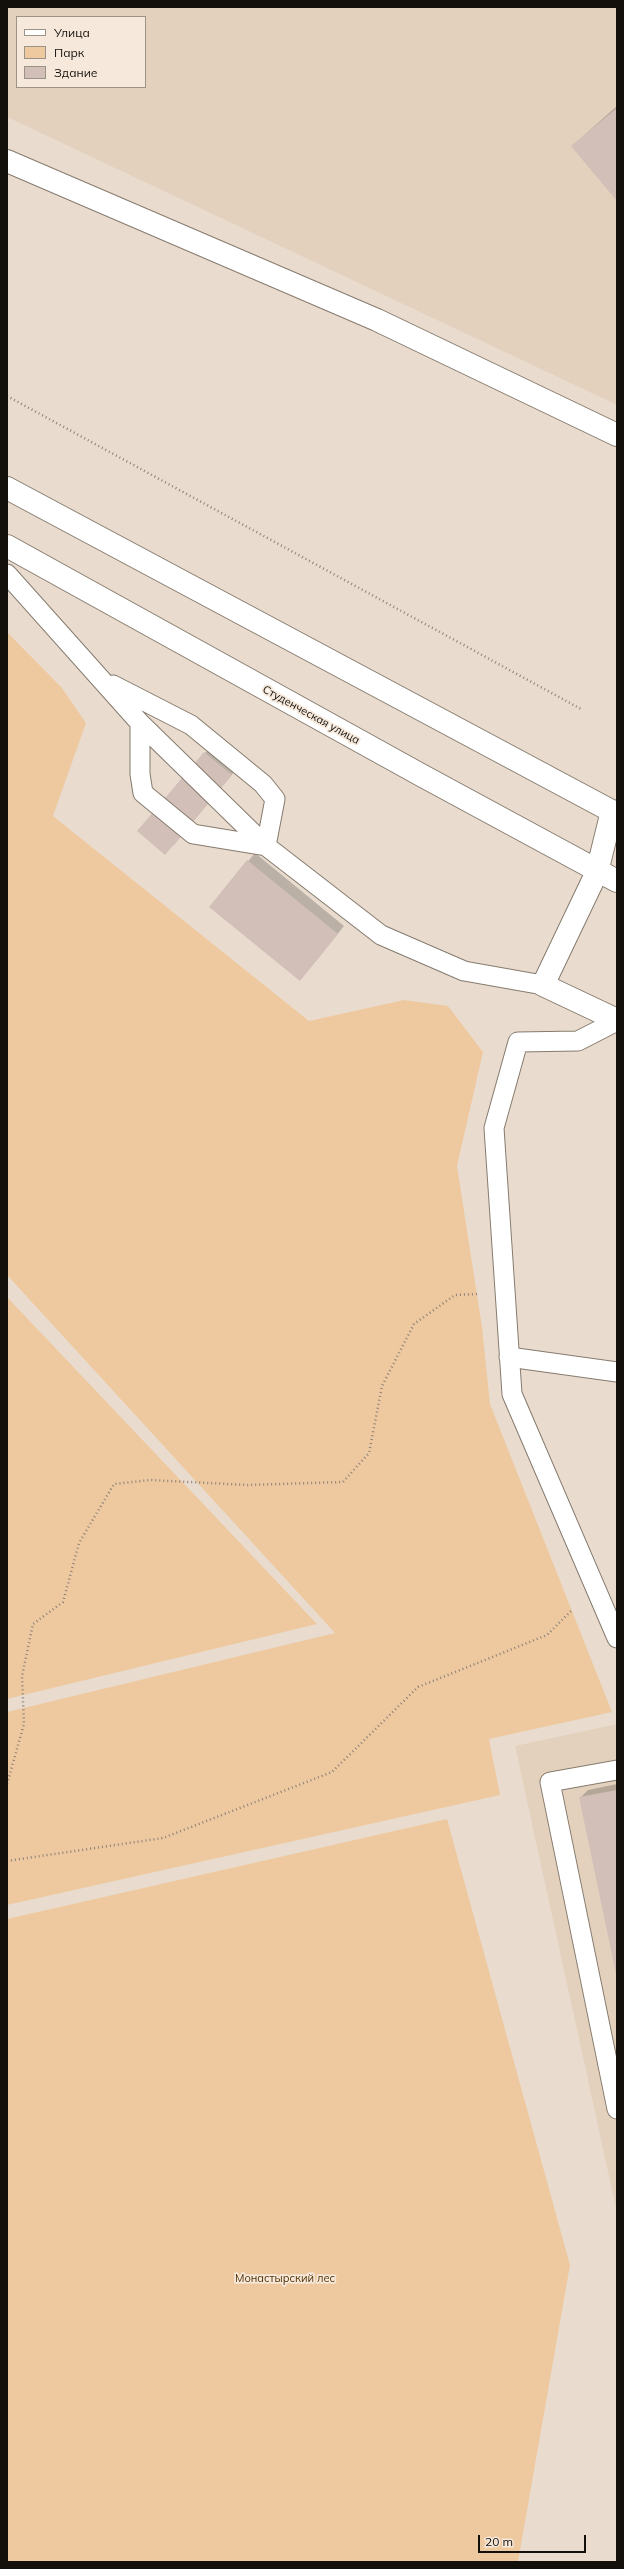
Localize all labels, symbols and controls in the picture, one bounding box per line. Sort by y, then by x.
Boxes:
legend [16,16,146,88]
text: Улица [54,25,90,40]
text: Парк [54,45,84,60]
text: Здание [54,65,97,80]
street label: Студенческая улица [260,683,362,747]
park label: Монастырский лес [235,2272,335,2286]
scale bar [480,2527,588,2553]
text: 20 m [485,2534,513,2549]

